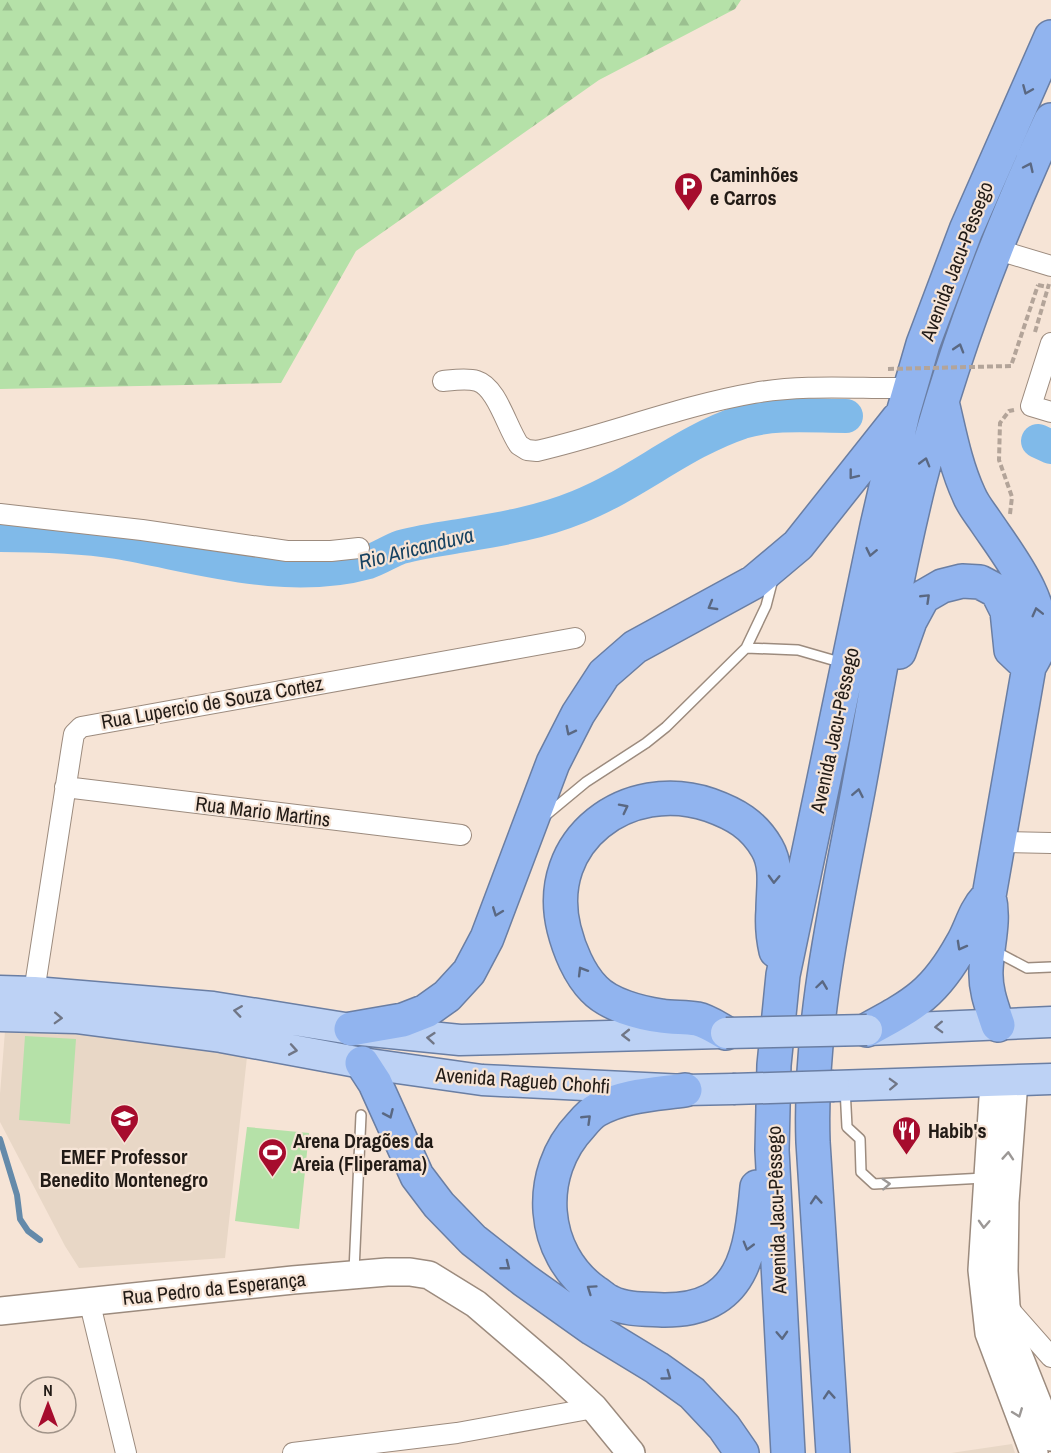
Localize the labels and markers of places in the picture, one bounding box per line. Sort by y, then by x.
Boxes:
place label: Caminhões e Carros [710,161,798,211]
parking icon: Caminhões e Carros [673,170,705,212]
school or university icon: EMEF Professor Benedito Montenegro [108,1102,140,1144]
restaurant icon: Habib's [891,1114,923,1156]
place label: Habib's [928,1117,987,1144]
place label: Arena Dragões da Areia (Fliperama) [293,1127,433,1177]
sports icon: Arena Dragões da Areia (Fliperama) [256,1136,288,1178]
place label: EMEF Professor Benedito Montenegro [40,1143,208,1193]

